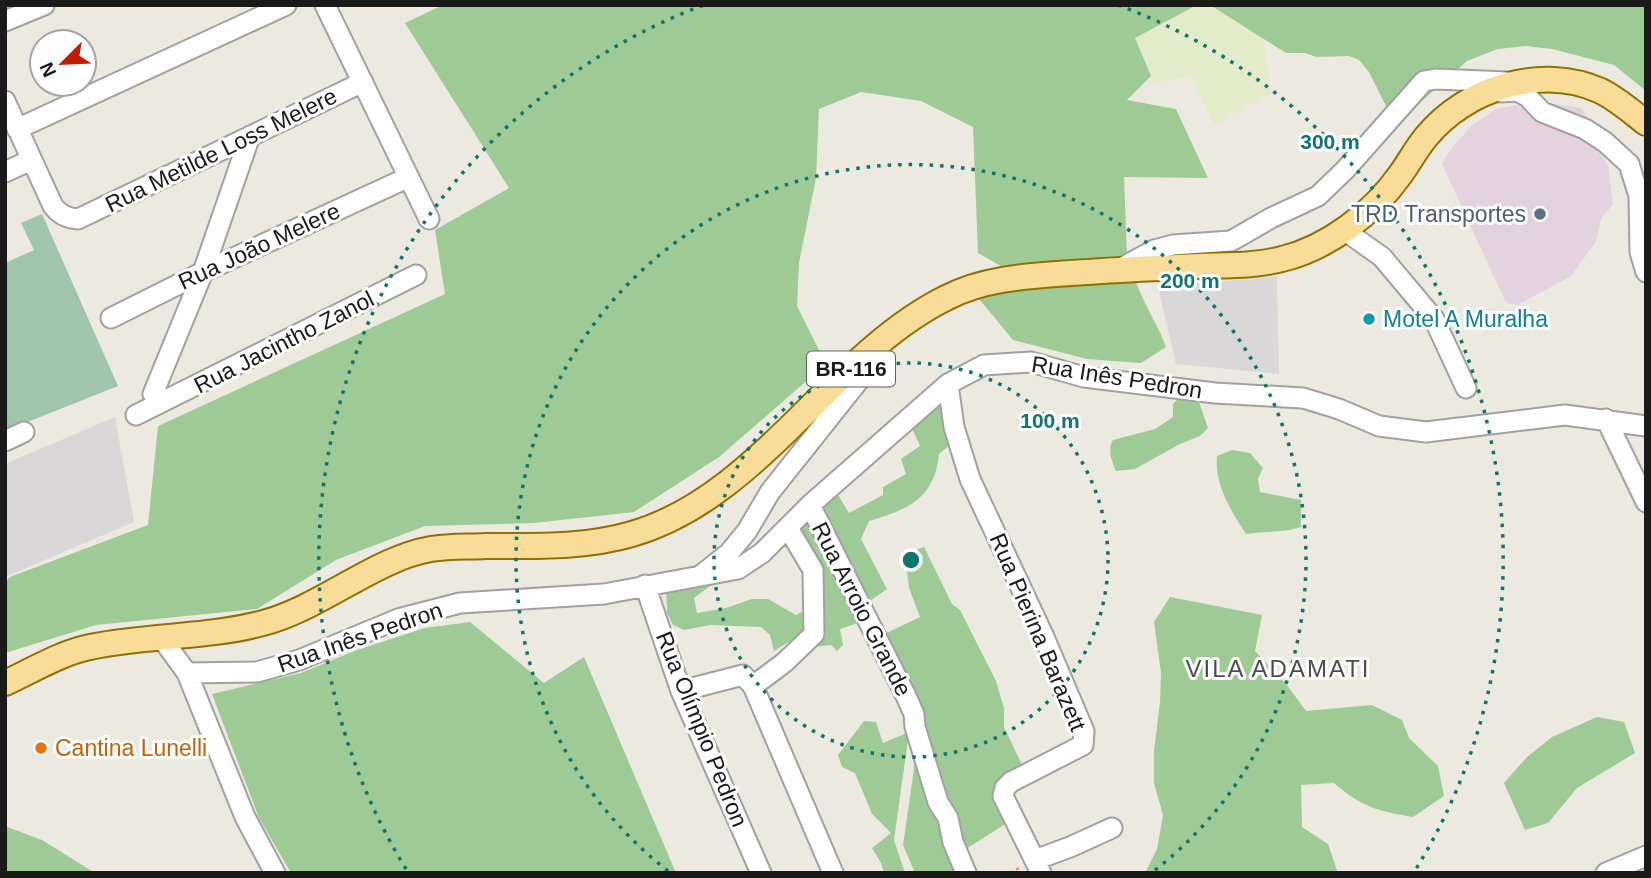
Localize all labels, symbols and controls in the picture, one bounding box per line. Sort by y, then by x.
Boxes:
north arrow [28,28,98,98]
text: N [36,59,60,80]
street label: Rua Metilde Loss Melere [101,83,341,217]
text: 300 m [1300,130,1360,153]
street label: Rua João Melere [174,197,344,295]
place label: TRD Transportes [1351,201,1526,227]
marker: TRD Transportes [1532,206,1548,222]
text: 200 m [1160,269,1220,292]
street label: Rua Jacintho Zanol [190,285,378,399]
place label: Motel A Muralha [1383,306,1548,332]
marker: Motel A Muralha [1361,311,1377,327]
street label: Rua Inês Pedron [1030,351,1204,403]
road number: BR-116 [807,352,895,386]
text: 100 m [1020,409,1080,432]
street label: Rua Arroio Grande [807,518,917,700]
street label: Rua Pierina Barazett [985,529,1092,735]
centre of rings [899,548,923,572]
street label: Rua Inês Pedron [274,597,446,677]
street label: Rua Olímpio Pedron [651,628,753,830]
district label: VILA ADAMATI [1186,655,1370,682]
place label: Cantina Lunelli [55,735,207,761]
marker: Cantina Lunelli [33,740,49,756]

